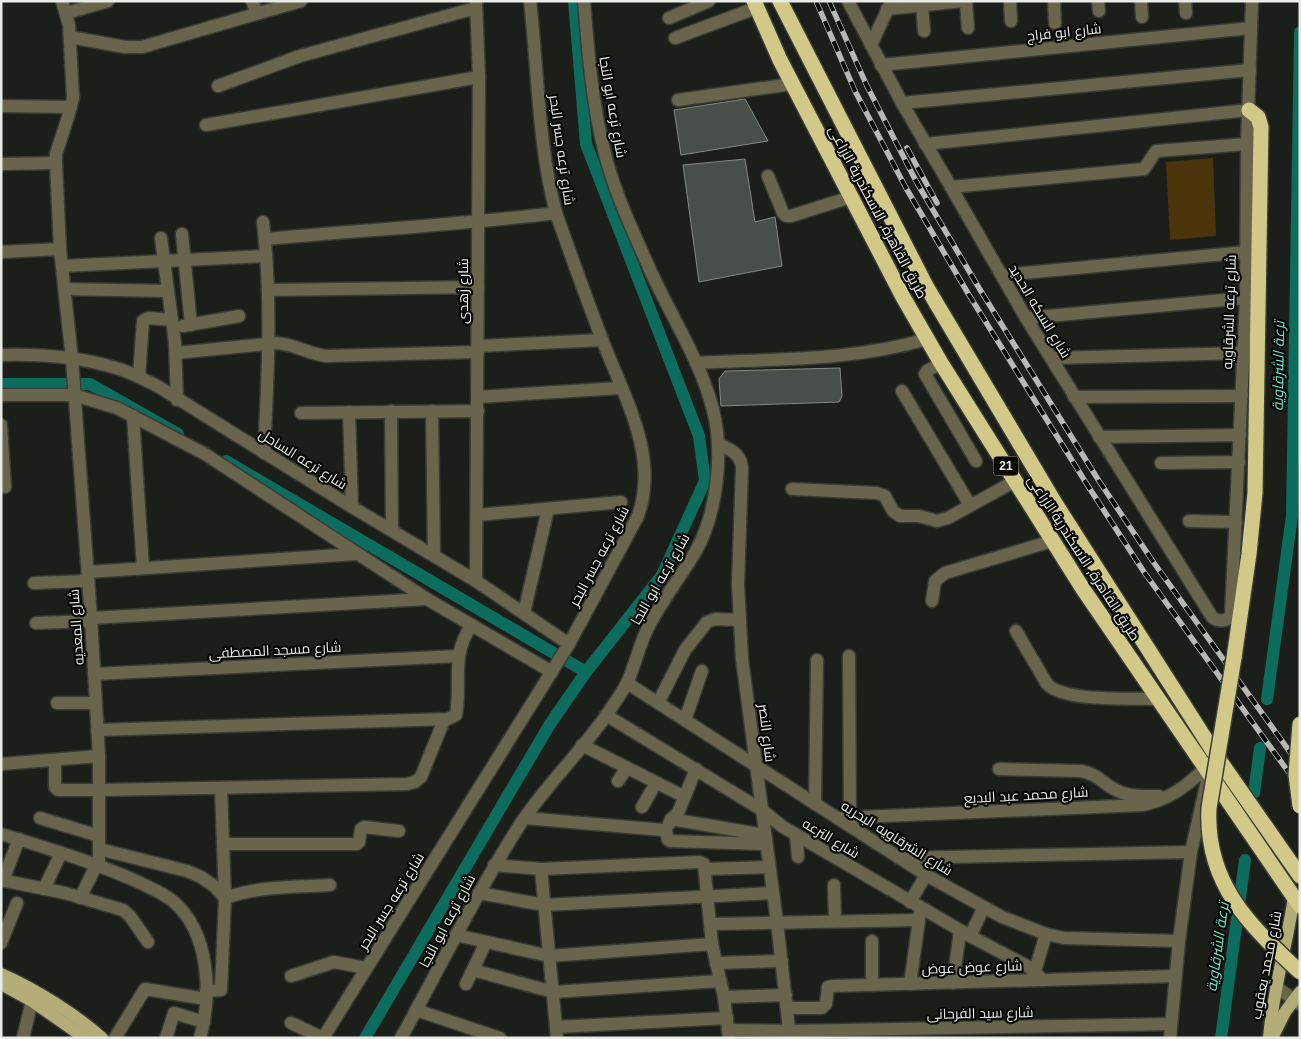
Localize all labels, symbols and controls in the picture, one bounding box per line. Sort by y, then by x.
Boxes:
street label: شارع ابو فراج [1026,20,1102,45]
street label: شارع ترعه ابو النجا [595,55,630,159]
street label: شارع ترعه جسر البحر [545,93,578,206]
street label: طريق القاهرة, الاسكندرية الزراعى [825,123,930,302]
street label: شارع ترعه الشرقاويه [1219,254,1240,370]
street label: شارع زهدى [455,258,472,324]
street label: شارع السكه الحديد [1005,261,1074,361]
water label: ترعة الشرقاوية [1269,318,1288,411]
street label: شارع ترعه الساحل [256,426,350,493]
road number: 21 [994,456,1018,476]
street label: طريق القاهرة, الاسكندرية الزراعى [1024,473,1143,644]
street label: شارع ترعه جسر البحر [565,503,633,610]
street label: شارع ترعه ابو النجا [627,530,694,628]
street label: شارع المعديه [65,588,88,666]
street label: شارع مسجد المصطفى [208,639,342,662]
street label: شارع النصر [754,702,778,763]
street label: شارع محمد عبد البديع [963,784,1089,807]
street label: شارع الشرقاويه البحريه [838,797,955,880]
street label: شارع الترعه [799,815,862,862]
street label: شارع ترعه جسر البحر [354,850,428,954]
street label: شارع ترعه ابو النجا [416,872,479,971]
water label: ترعة الشرقاوية [1202,898,1233,993]
street label: شارع محمد يعقوب [1248,909,1285,1021]
street label: شارع عوض عوض [921,957,1023,978]
street label: شارع سيد الفرحانى [926,1004,1034,1023]

